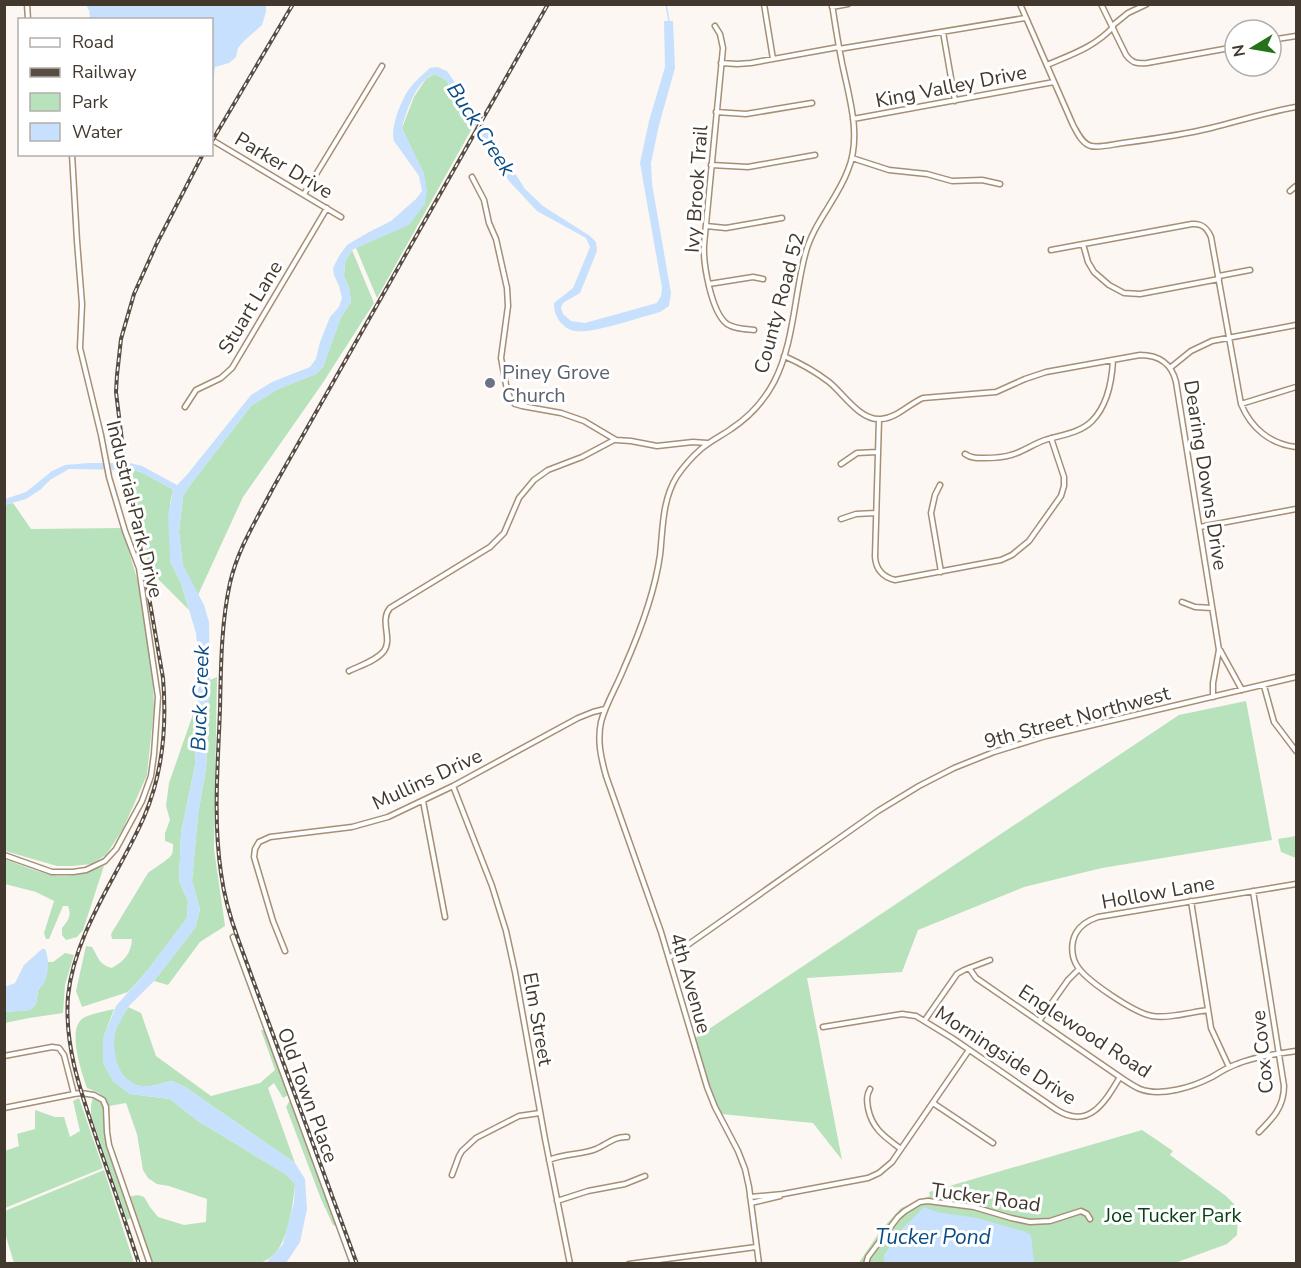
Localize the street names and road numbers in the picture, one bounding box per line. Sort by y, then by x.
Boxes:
street label: King Valley Drive [873,59,1029,114]
street label: Ivy Brook Trail [679,124,714,254]
street label: Parker Drive [230,126,338,205]
street label: County Road 52 [748,230,811,377]
street label: Stuart Lane [212,256,289,359]
street label: Dearing Downs Drive [1177,378,1234,572]
street label: Industrial Park Drive [99,418,170,601]
street label: 9th Street Northwest [981,679,1174,755]
street label: Mullins Drive [368,742,487,817]
street label: Hollow Lane [1099,869,1217,916]
street label: 4th Avenue [663,930,718,1037]
street label: Elm Street [516,970,559,1069]
street label: Englewood Road [1013,978,1156,1084]
street label: Morningside Drive [930,1000,1082,1111]
street label: Cox Cove [1245,1009,1280,1095]
street label: Old Town Place [271,1024,344,1166]
street label: Tucker Road [929,1176,1042,1219]

